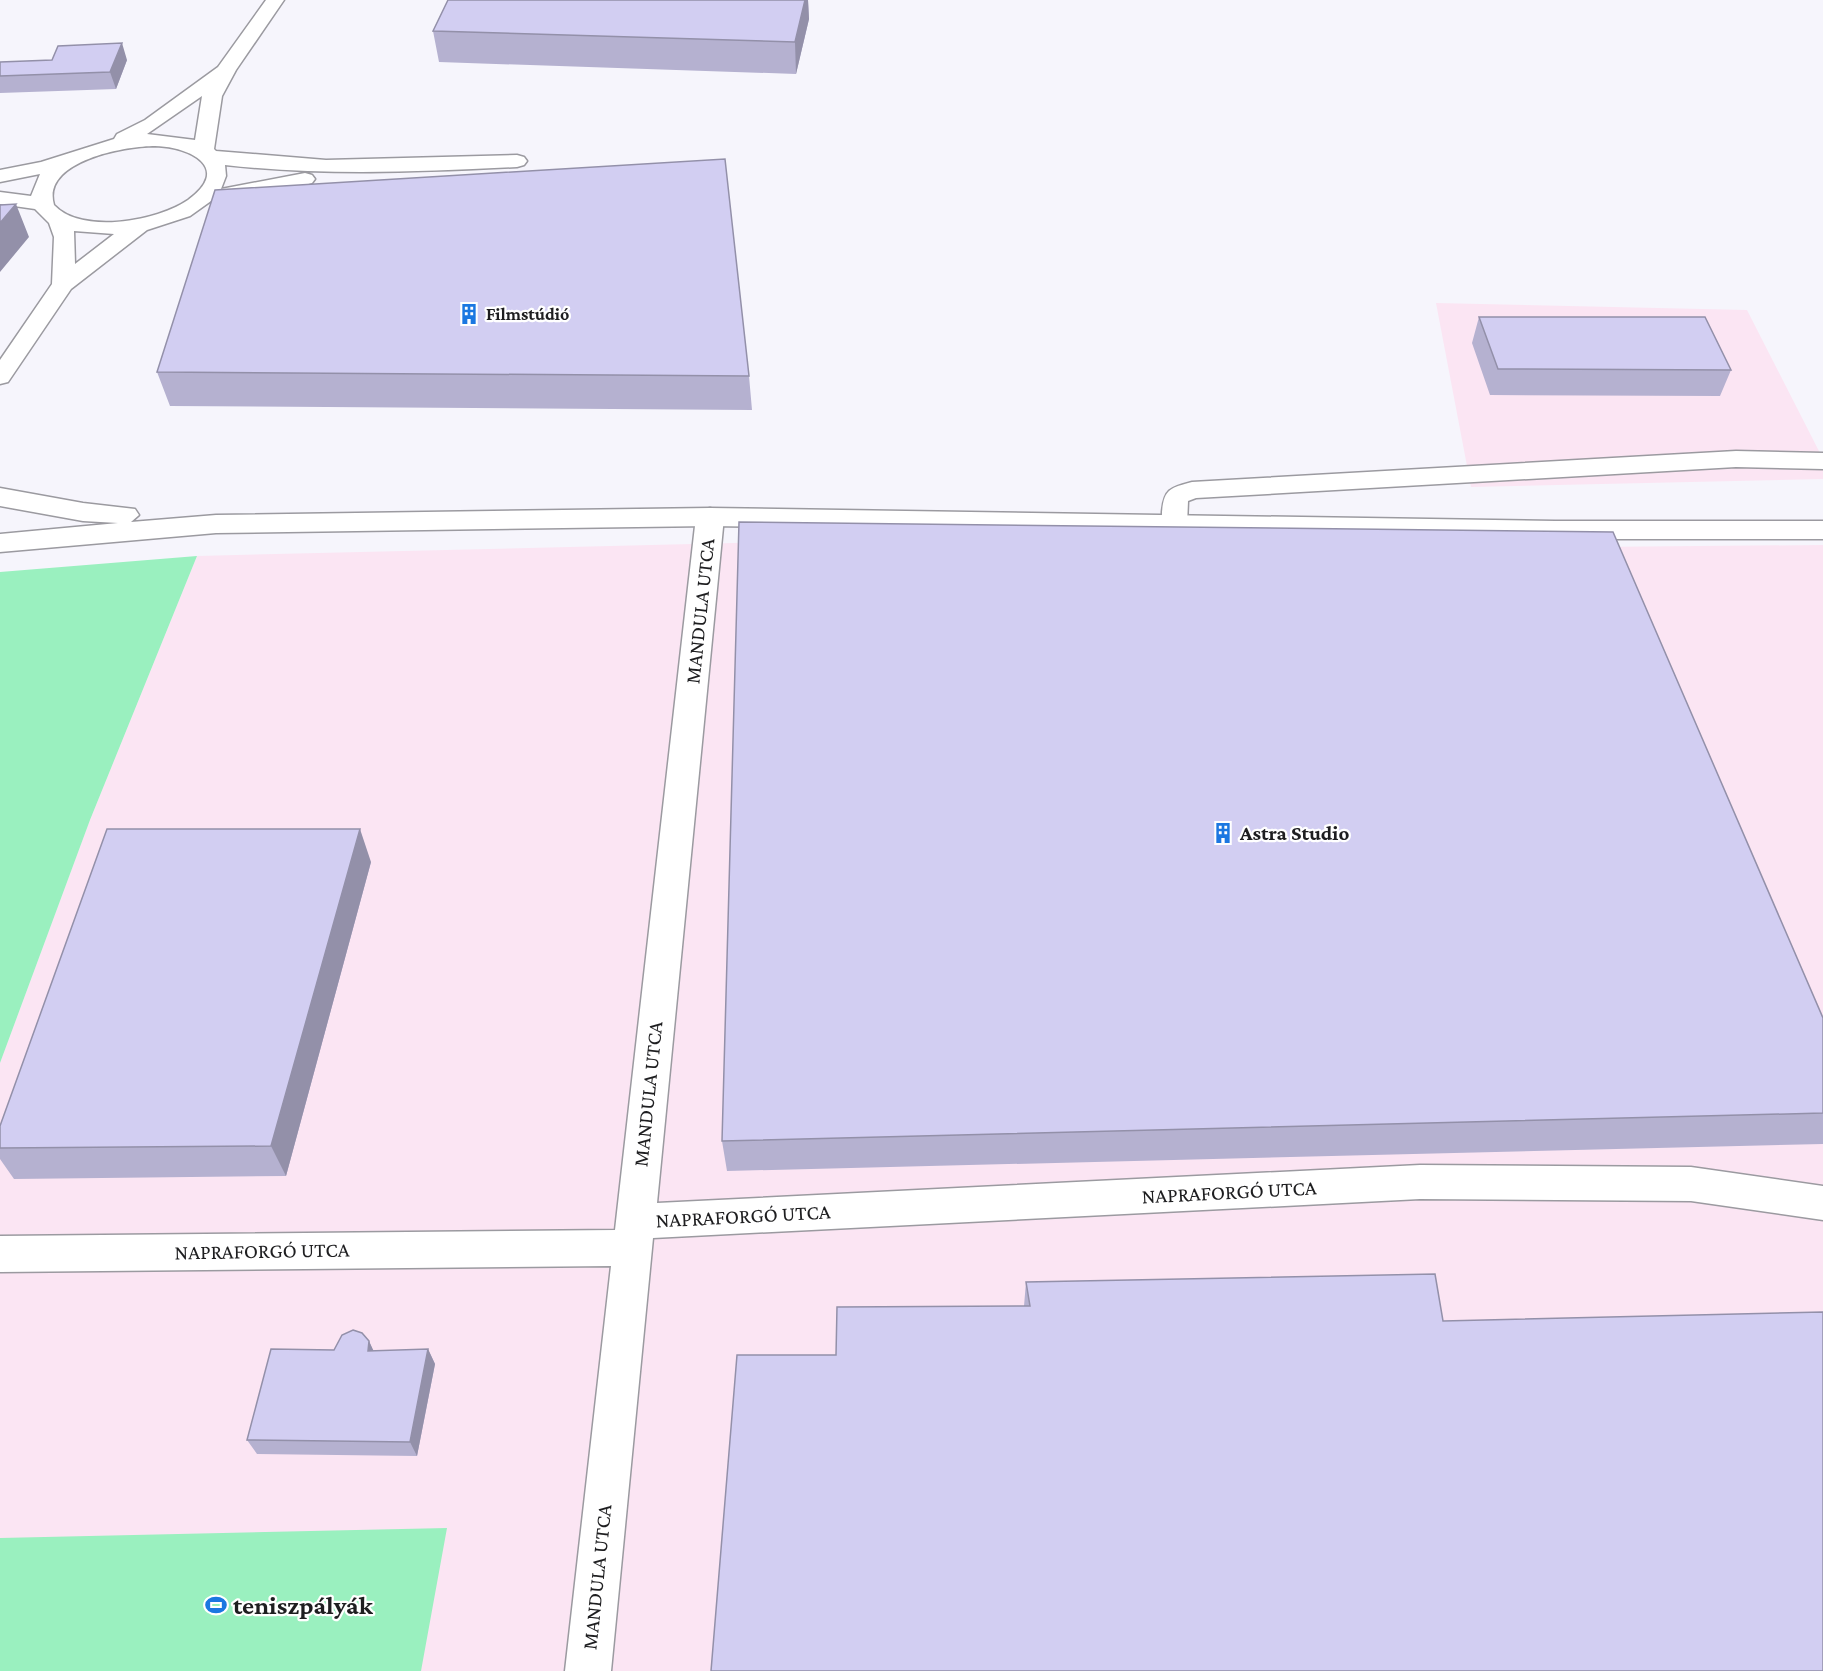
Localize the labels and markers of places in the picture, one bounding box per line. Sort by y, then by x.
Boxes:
building icon: Filmstúdió [457,302,481,326]
place label: Filmstúdió [486,304,569,324]
building icon: Astra Studio [1211,821,1235,845]
place label: Astra Studio [1239,821,1349,845]
place label: teniszpályák [233,1591,374,1620]
sports icon: teniszpályák [204,1593,228,1617]

